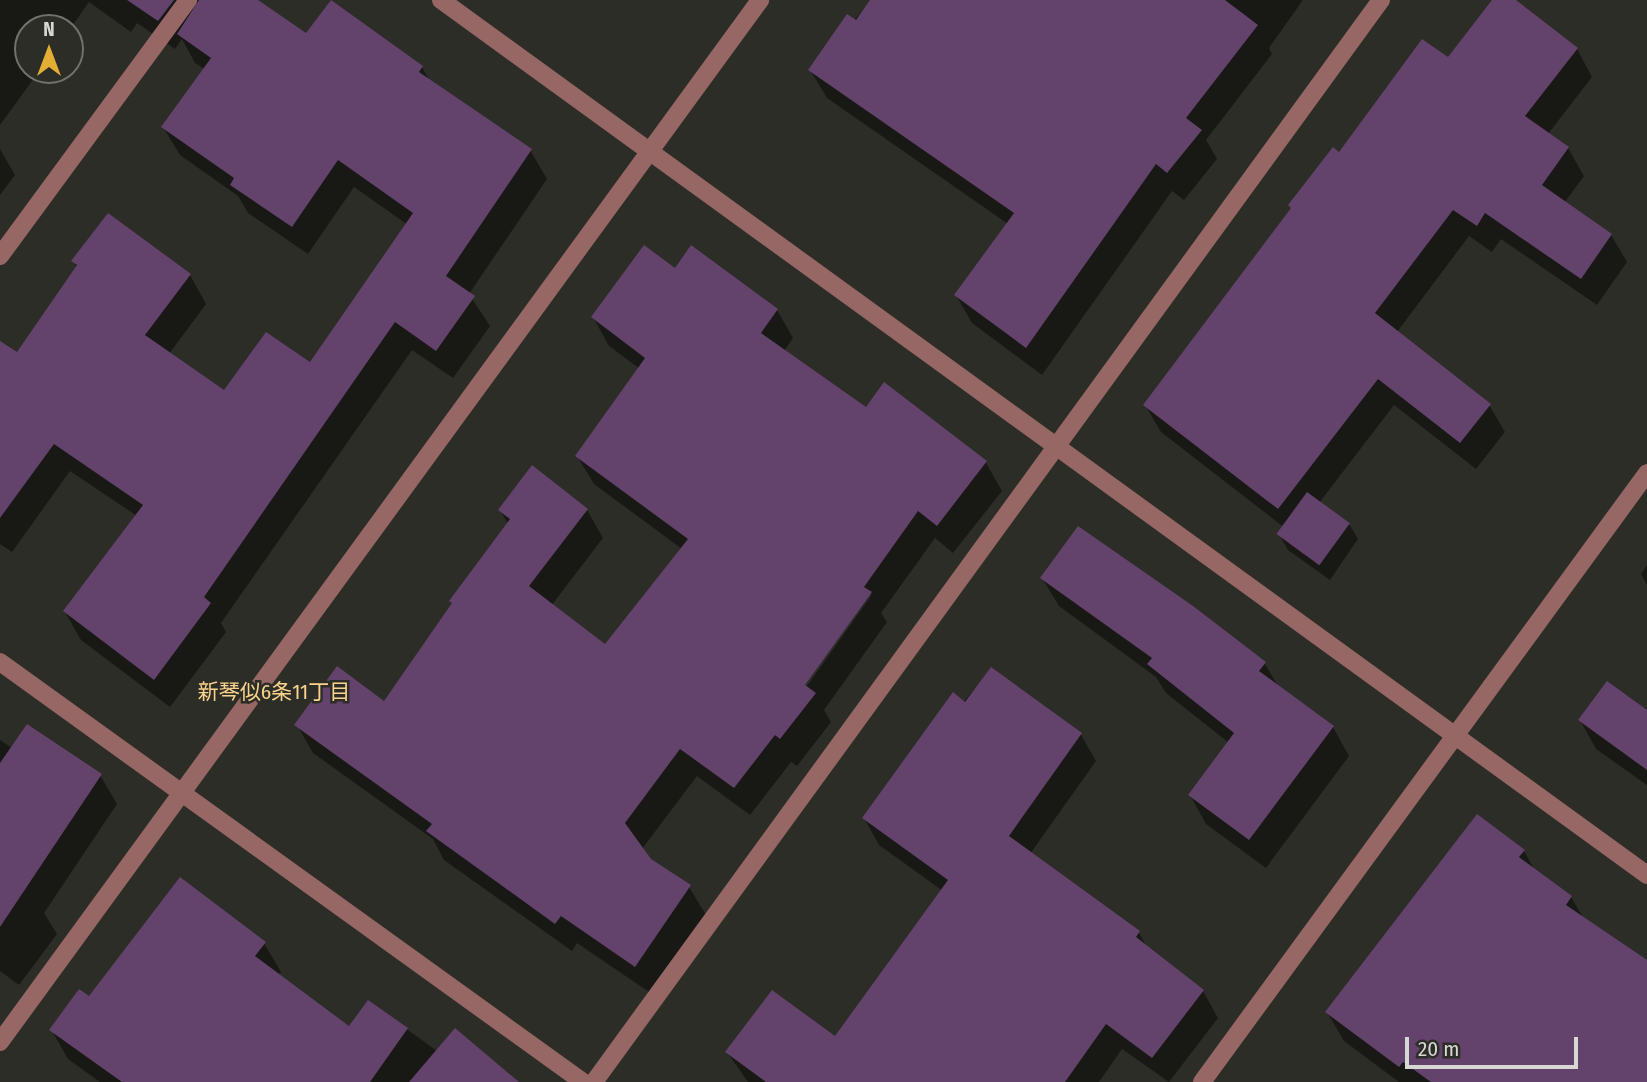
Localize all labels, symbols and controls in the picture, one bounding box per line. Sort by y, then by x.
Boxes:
north arrow [14,14,84,84]
text: N [43,18,55,41]
district label: 新琴似6条11丁目 [198,679,350,705]
scale bar [1409,1023,1582,1066]
text: 20 m [1418,1036,1459,1062]

